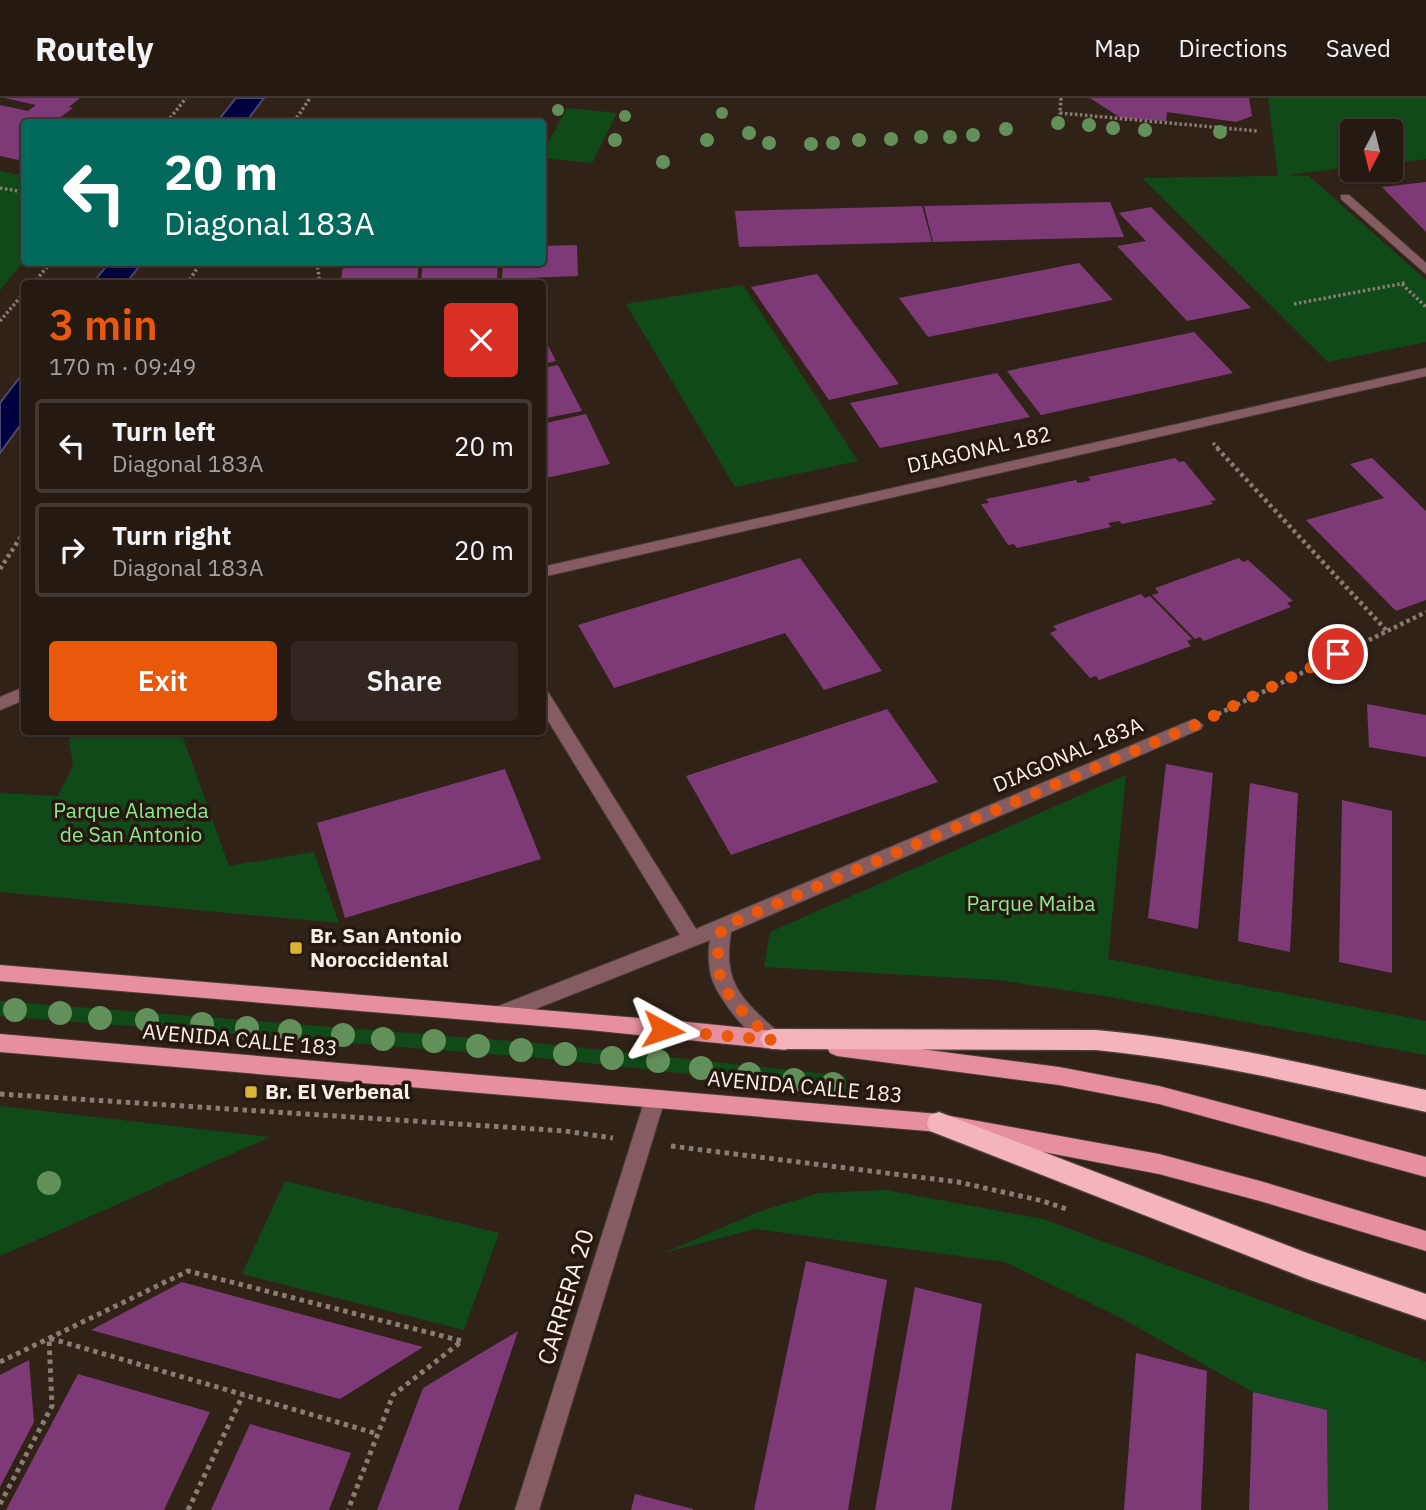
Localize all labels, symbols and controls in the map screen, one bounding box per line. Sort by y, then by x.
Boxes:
text: Routely [35,27,154,70]
text: Map [1094,32,1140,64]
text: Directions [1178,32,1288,64]
text: Saved [1326,32,1391,64]
north arrow [1340,119,1404,182]
map controls [1340,119,1403,182]
text: 20 m [164,140,278,203]
icon: left [49,147,140,238]
text: Diagonal 183A [164,202,375,244]
text: 3 min [49,297,158,352]
button: close [444,303,518,377]
text: 170 m · 09:49 [49,351,196,381]
text: Turn left [112,414,215,448]
street label: DIAGONAL 182 [904,419,1053,479]
icon: left [53,427,91,465]
text: 20 m [454,429,514,463]
text: Diagonal 183A [112,448,264,478]
text: Turn right [112,518,231,552]
icon: right [53,531,91,569]
text: 20 m [454,533,514,567]
text: Diagonal 183A [112,552,264,582]
pin [1308,624,1368,684]
icon: arrive [1319,635,1357,673]
button: Exit [49,641,277,721]
button: Share [291,641,518,721]
street label: DIAGONAL 183A [988,710,1147,798]
park label: Parque Alameda de San Antonio [53,796,209,848]
park label: Parque Maiba [967,889,1095,917]
place label: Br. San Antonio Noroccidental [310,921,462,973]
marker: Br. San Antonio Noroccidental [288,940,304,956]
position arrow [626,993,700,1067]
street label: AVENIDA CALLE 183 [141,1017,339,1061]
street label: AVENIDA CALLE 183 [706,1064,904,1108]
place label: Br. El Verbenal [265,1077,410,1105]
marker: Br. El Verbenal [243,1084,259,1100]
street label: CARRERA 20 [529,1225,601,1368]

